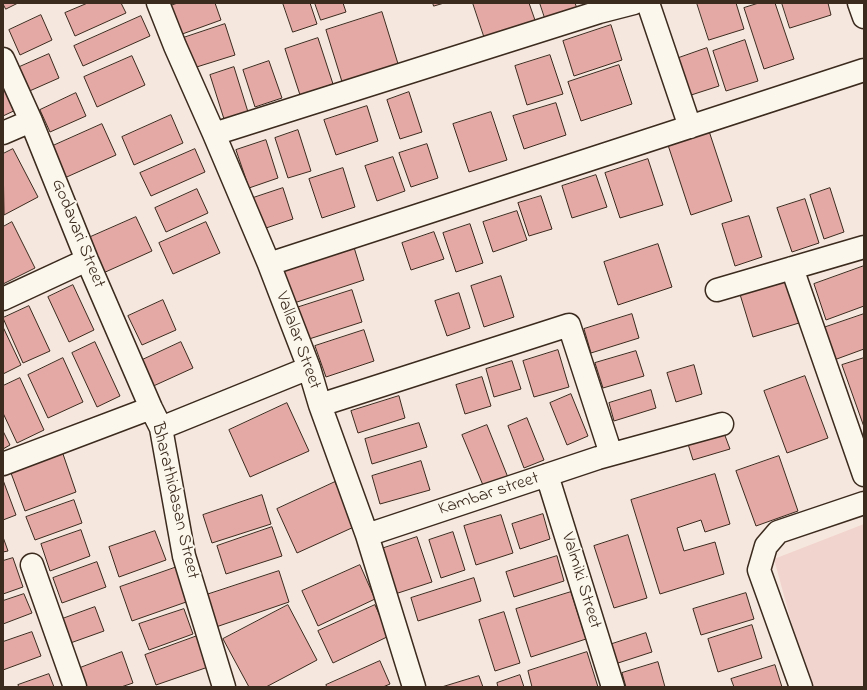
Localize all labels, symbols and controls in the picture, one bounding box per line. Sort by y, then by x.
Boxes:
street label: Godavari Street [45,176,109,292]
street label: Vallalar Street [269,289,325,393]
street label: Bharathidasan Street [145,421,203,581]
street label: Kambar street [436,469,542,521]
street label: Valmiki Street [555,530,605,632]

